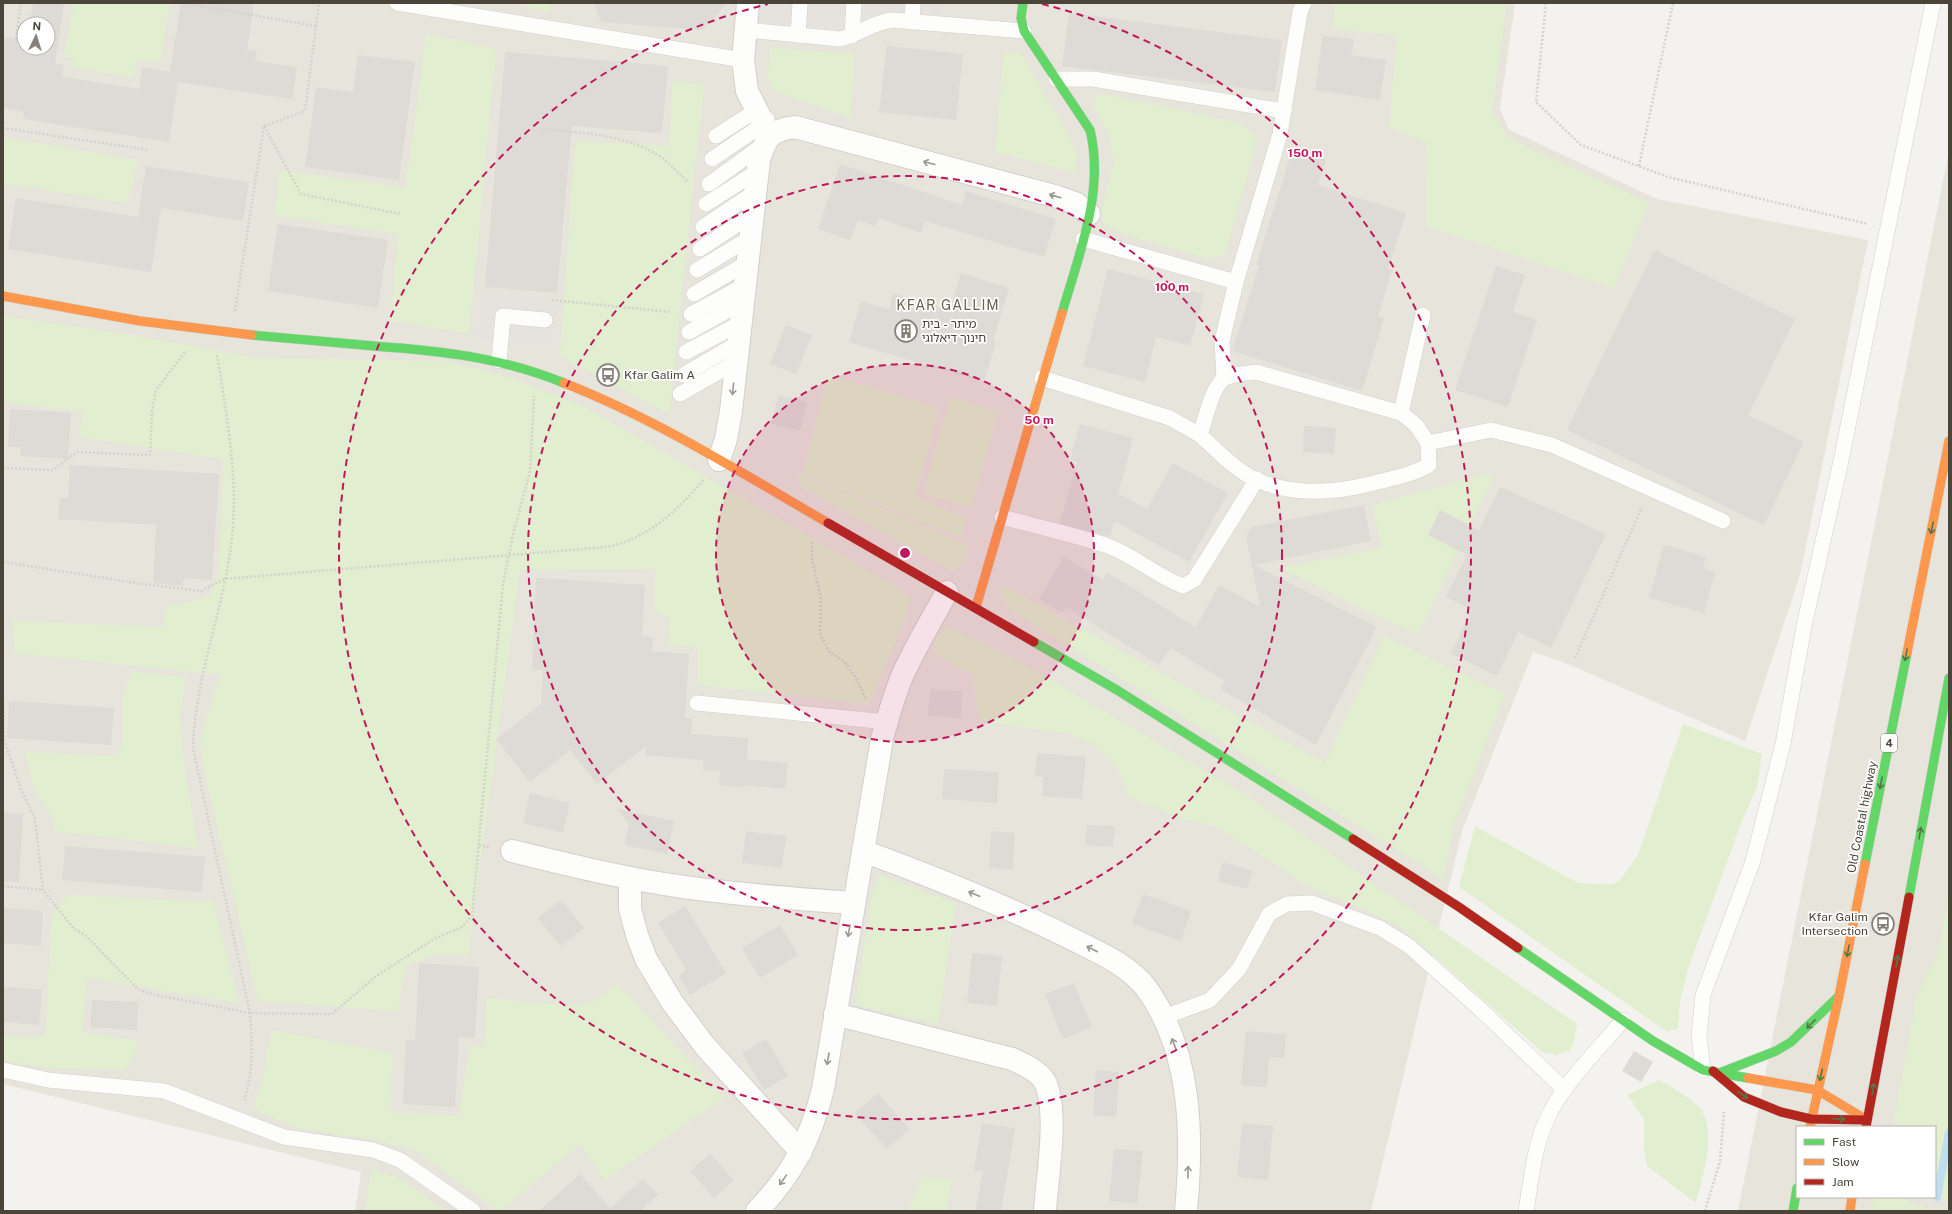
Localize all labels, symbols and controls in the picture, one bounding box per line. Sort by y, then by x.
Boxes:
north arrow [16,16,56,56]
text: N [32,20,41,32]
text: 150 m [1288,146,1322,160]
one-way arrow [923,159,936,166]
one-way arrow [1049,192,1062,199]
text: 100 m [1155,280,1189,294]
district label: KFAR GALLIM [896,297,1000,313]
place label: מיתר - בית חינוך דיאלוגי [922,317,986,345]
building icon: מיתר - בית חינוך דיאלוגי [893,318,919,344]
bus stop icon: Kfar Galim A [595,362,621,388]
place label: Kfar Galim A [624,368,695,382]
one-way arrow [730,383,737,396]
text: 50 m [1024,413,1054,427]
one-way arrow [1927,521,1935,534]
centre of rings [898,546,912,560]
one-way arrow [1902,648,1910,661]
road number: 4 [1881,734,1897,752]
street label: Old Coastal highway [1844,759,1880,874]
one-way arrow [1877,776,1885,789]
one-way arrow [1917,827,1925,840]
one-way arrow [969,890,981,897]
place label: Kfar Galim Intersection [1802,910,1868,938]
bus stop icon: Kfar Galim Intersection [1870,911,1896,937]
one-way arrow [845,924,853,937]
one-way arrow [1086,945,1098,952]
one-way arrow [1843,945,1851,958]
one-way arrow [1893,955,1901,968]
one-way arrow [1807,1019,1816,1029]
one-way arrow [1170,1038,1178,1050]
one-way arrow [823,1052,831,1065]
one-way arrow [1816,1068,1824,1081]
one-way arrow [1869,1083,1877,1096]
one-way arrow [1737,1092,1749,1100]
one-way arrow [1832,1115,1845,1123]
legend [1796,1126,1936,1198]
text: Fast [1832,1135,1857,1149]
text: Slow [1832,1155,1860,1169]
one-way arrow [1185,1166,1192,1179]
one-way arrow [779,1174,787,1185]
text: Jam [1832,1175,1854,1189]

